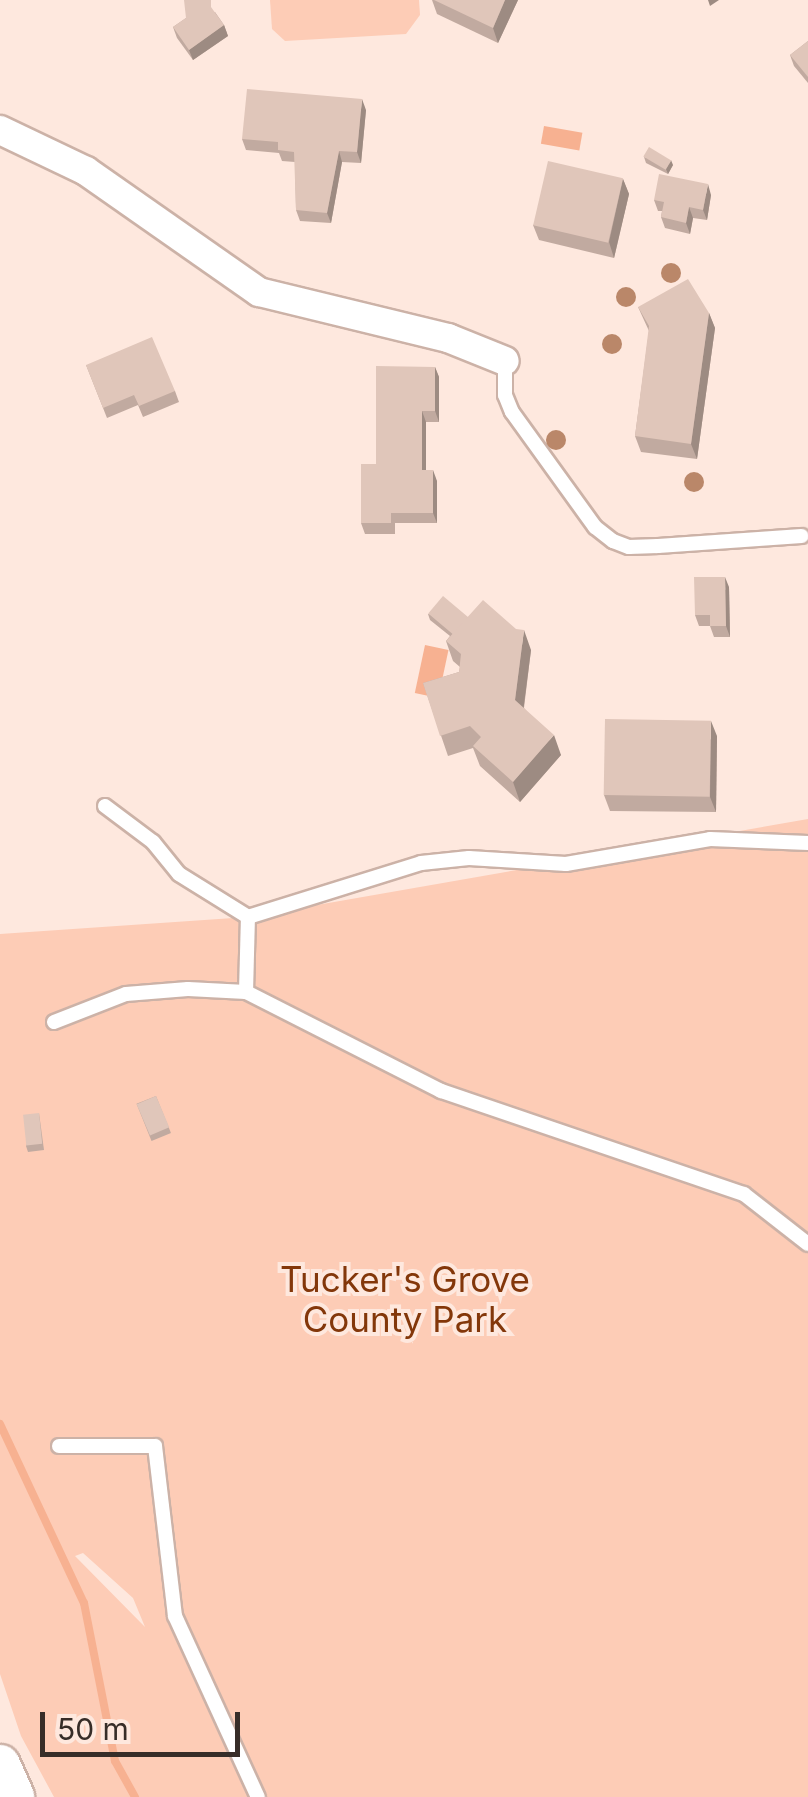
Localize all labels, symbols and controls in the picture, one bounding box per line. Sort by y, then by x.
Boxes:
park label: Tucker's Grove County Park [280,1258,530,1340]
scale bar [45,1692,245,1754]
text: 50 m [57,1711,129,1747]

